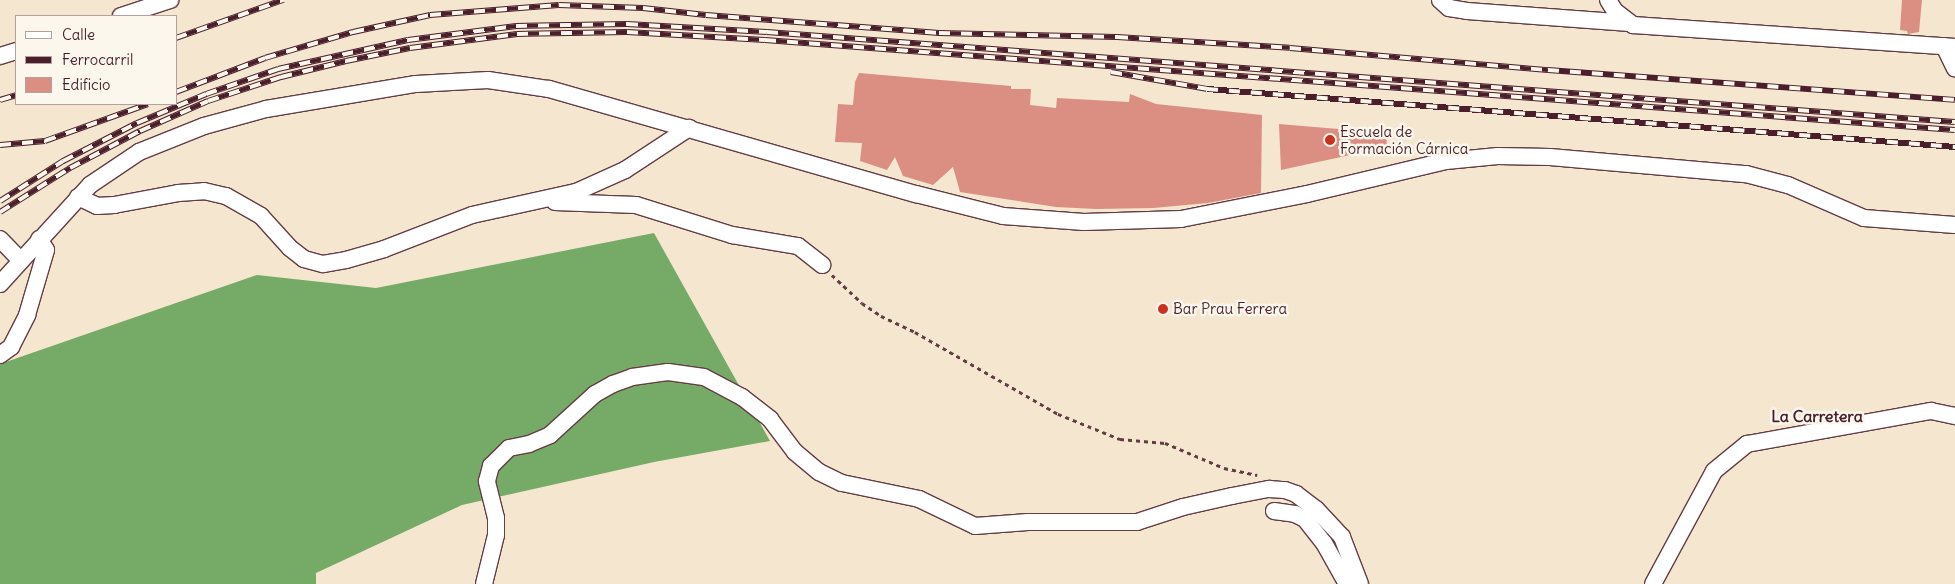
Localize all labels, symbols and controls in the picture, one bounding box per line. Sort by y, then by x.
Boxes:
legend [15,15,178,105]
text: Calle [62,25,95,44]
text: Ferrocarril [62,50,133,69]
text: Edificio [62,75,110,94]
place label: Escuela de Formación Cárnica [1340,122,1468,157]
marker: Escuela de Formación Cárnica [1324,134,1336,146]
place label: Bar Prau Ferrera [1173,300,1287,318]
marker: Bar Prau Ferrera [1157,303,1169,315]
district label: La Carretera [1771,406,1863,426]

